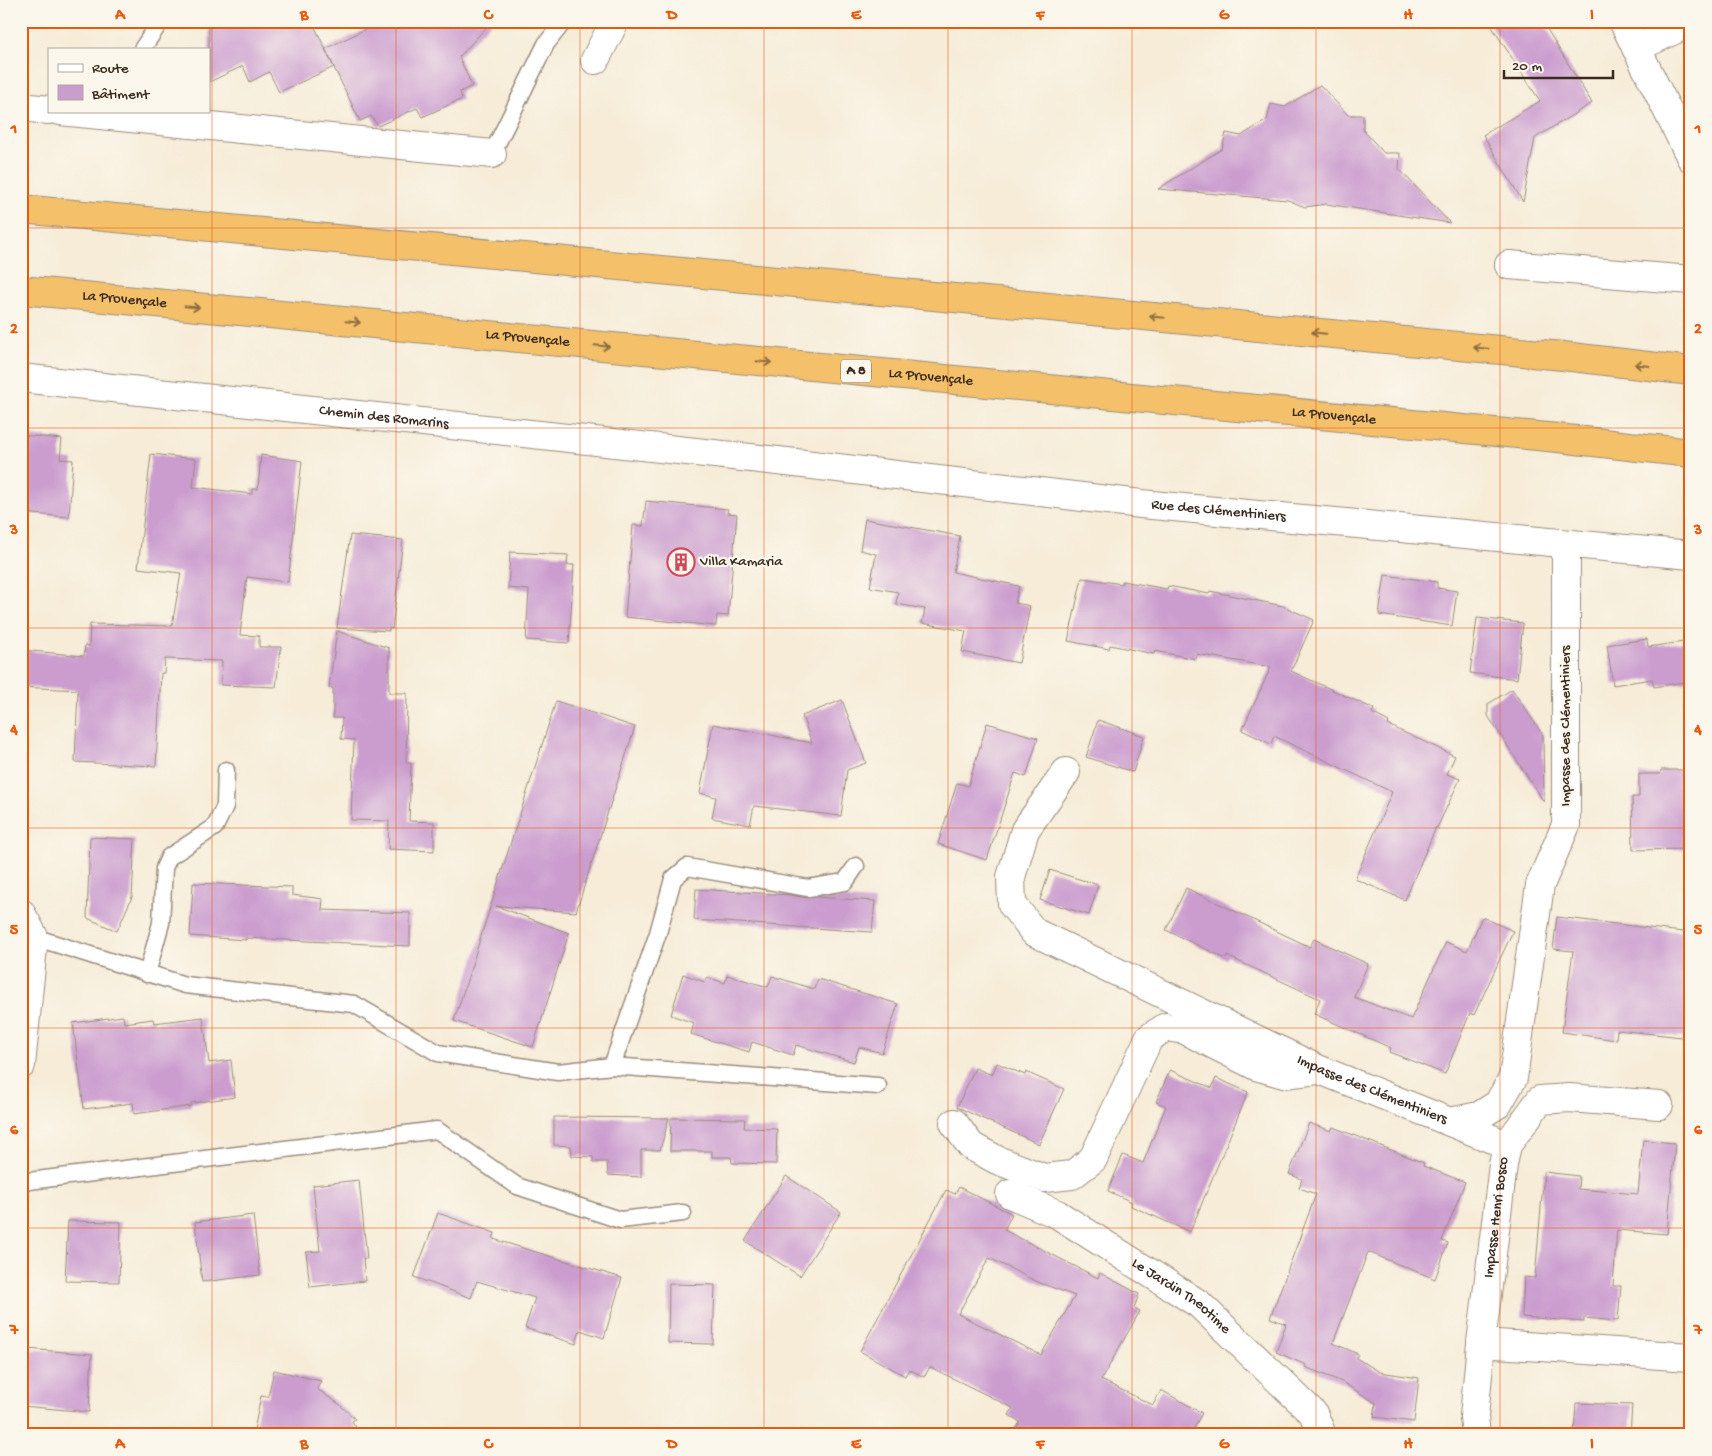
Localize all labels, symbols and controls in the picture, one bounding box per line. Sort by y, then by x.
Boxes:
text: A [114,7,126,26]
text: B [299,7,309,26]
text: C [483,7,494,26]
text: D [665,7,678,26]
text: E [851,7,862,26]
text: F [1035,7,1046,26]
text: G [1219,7,1230,26]
text: H [1403,7,1413,26]
text: I [1590,7,1594,26]
legend [48,48,210,112]
scale bar [1504,48,1613,80]
text: 20 m [1512,58,1542,76]
text: Route [92,60,129,78]
text: Bâtiment [91,86,151,104]
text: 1 [10,121,17,140]
text: 1 [1694,121,1701,140]
street label: La Provençale [81,287,168,313]
one-way arrow [183,302,199,311]
one-way arrow [1149,312,1165,322]
one-way arrow [345,317,361,327]
text: 2 [10,321,18,340]
text: 2 [1694,321,1702,340]
street label: La Provençale [485,326,571,352]
one-way arrow [1311,328,1327,337]
one-way arrow [594,341,610,351]
one-way arrow [1473,343,1489,353]
one-way arrow [756,357,772,367]
road number: A 8 [841,360,871,382]
one-way arrow [1635,360,1651,370]
street label: La Provençale [888,365,974,391]
street label: Chemin des Romarins [318,402,450,434]
street label: La Provençale [1291,403,1377,429]
street label: Rue des Clémentiniers [1151,496,1287,526]
text: 3 [9,522,18,541]
text: 3 [1693,522,1702,541]
building icon: Villa Kamaria [666,547,696,577]
place label: Villa Kamaria [699,553,783,571]
street label: Impasse des Clémentiniers [1557,645,1575,806]
text: 4 [9,722,18,741]
text: 4 [1693,722,1702,741]
text: 5 [10,922,19,941]
text: 5 [1694,922,1703,941]
street label: Impasse des Clémentiniers [1294,1051,1450,1129]
text: 6 [10,1122,19,1141]
text: 6 [1694,1122,1703,1141]
street label: Impasse Henri Bosco [1480,1155,1513,1279]
street label: Le Jardin Theotime [1128,1254,1234,1338]
text: 7 [9,1322,19,1341]
text: 7 [1693,1322,1703,1341]
text: A [114,1436,126,1455]
text: B [299,1436,309,1455]
text: C [483,1436,494,1455]
text: D [665,1436,678,1455]
text: E [851,1436,862,1455]
text: F [1035,1436,1046,1455]
text: G [1219,1436,1230,1455]
text: H [1403,1436,1413,1455]
text: I [1590,1436,1594,1455]

